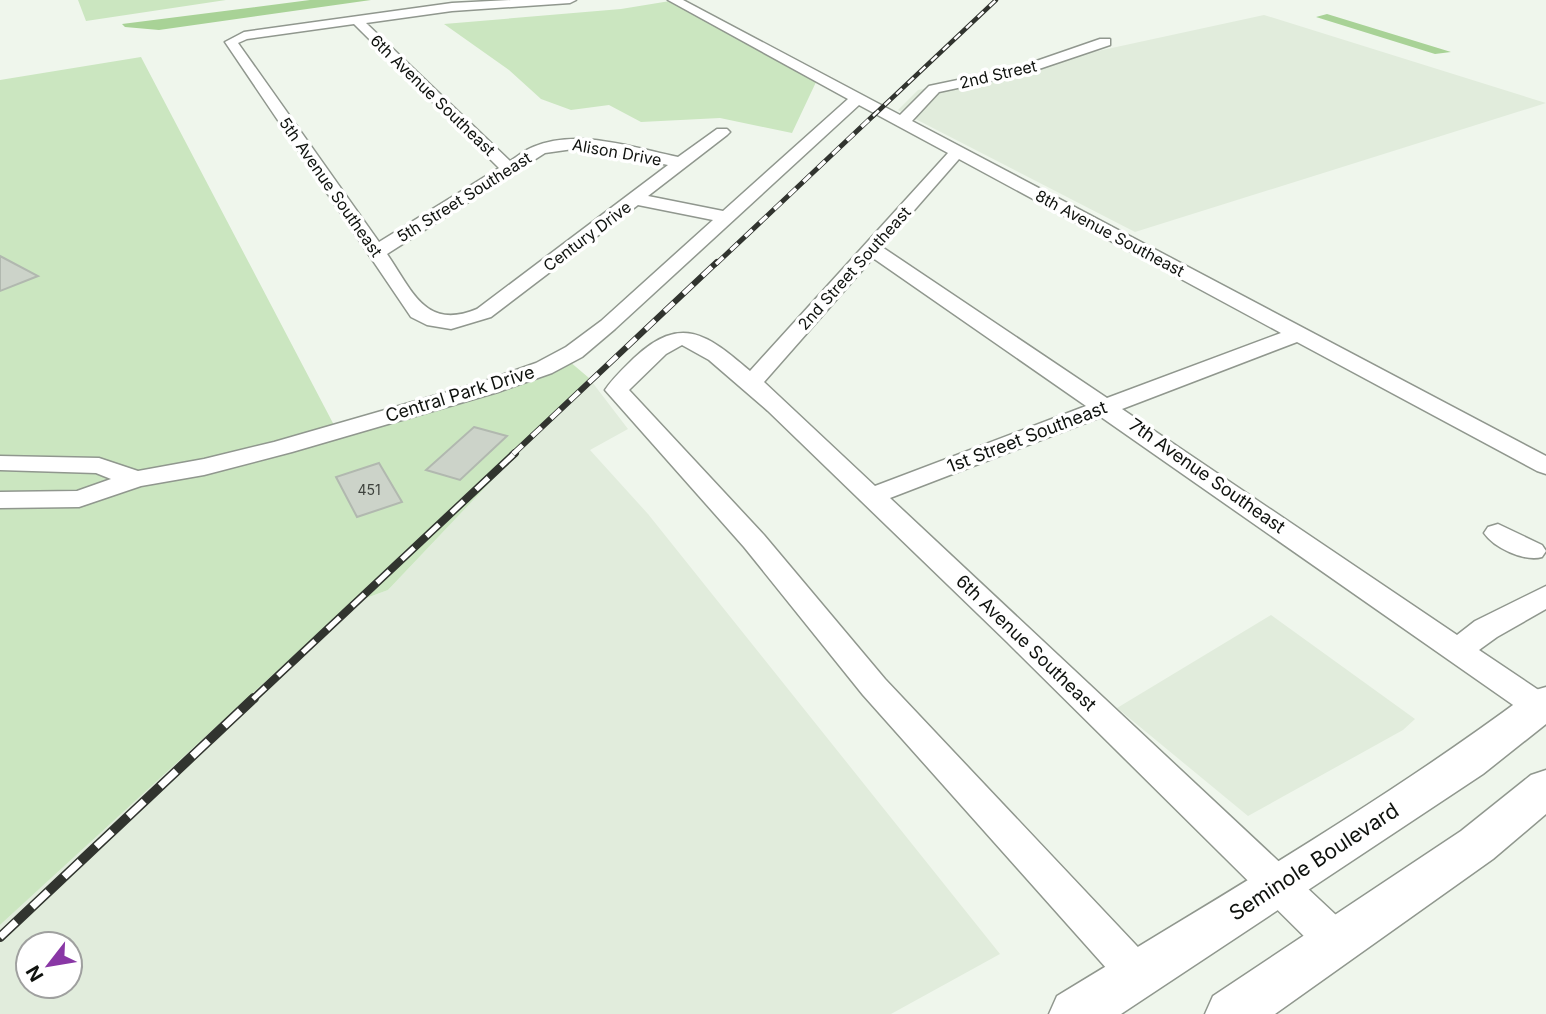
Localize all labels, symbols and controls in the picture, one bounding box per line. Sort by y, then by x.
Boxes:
street label: 6th Avenue Southeast [366,30,500,160]
street label: 2nd Street [957,55,1039,93]
street label: 5th Avenue Southeast [275,113,387,261]
street label: Alison Drive [571,134,663,170]
street label: 5th Street Southeast [393,148,535,246]
street label: 8th Avenue Southeast [1032,185,1188,281]
street label: Century Drive [539,197,635,275]
street label: 2nd Street Southeast [793,202,915,334]
street label: Central Park Drive [383,361,537,426]
street label: 1st Street Southeast [944,396,1110,477]
street label: 7th Avenue Southeast [1125,414,1289,538]
house number: 451 [357,481,381,498]
street label: 6th Avenue Southeast [952,570,1101,715]
street label: Seminole Boulevard [1224,797,1403,926]
north arrow [14,930,84,1000]
text: N [21,961,48,986]

